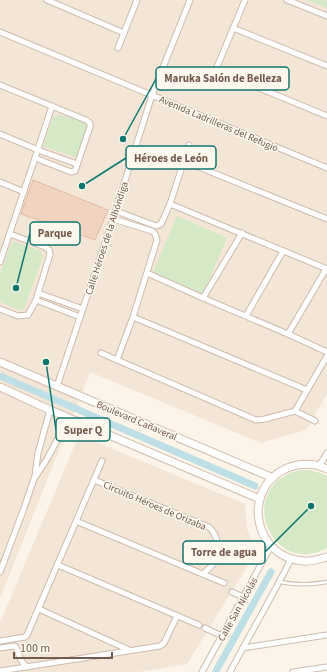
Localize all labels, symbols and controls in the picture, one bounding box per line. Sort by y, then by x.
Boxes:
callout: Maruka Salón de Belleza [156,67,289,90]
text: Maruka Salón de Belleza [164,71,282,86]
street label: Avenida Ladrilleras del Refugio [157,92,280,155]
callout: Héroes de León [126,146,216,169]
text: Héroes de León [134,151,208,166]
street label: Calle Héroes de la Alhóndiga [82,180,132,297]
callout: Parque [30,222,80,245]
text: Parque [38,226,73,241]
street label: Boulevard Cañaveral [94,398,180,444]
callout: Super Q [56,418,110,441]
text: Super Q [64,423,103,438]
street label: Circuito Héroes de Orizaba [101,478,208,534]
callout: Torre de agua [183,541,265,564]
text: Torre de agua [191,545,257,560]
street label: Calle San Nicolás [215,575,261,644]
scale bar [14,634,112,660]
text: 100 m [20,640,50,657]

